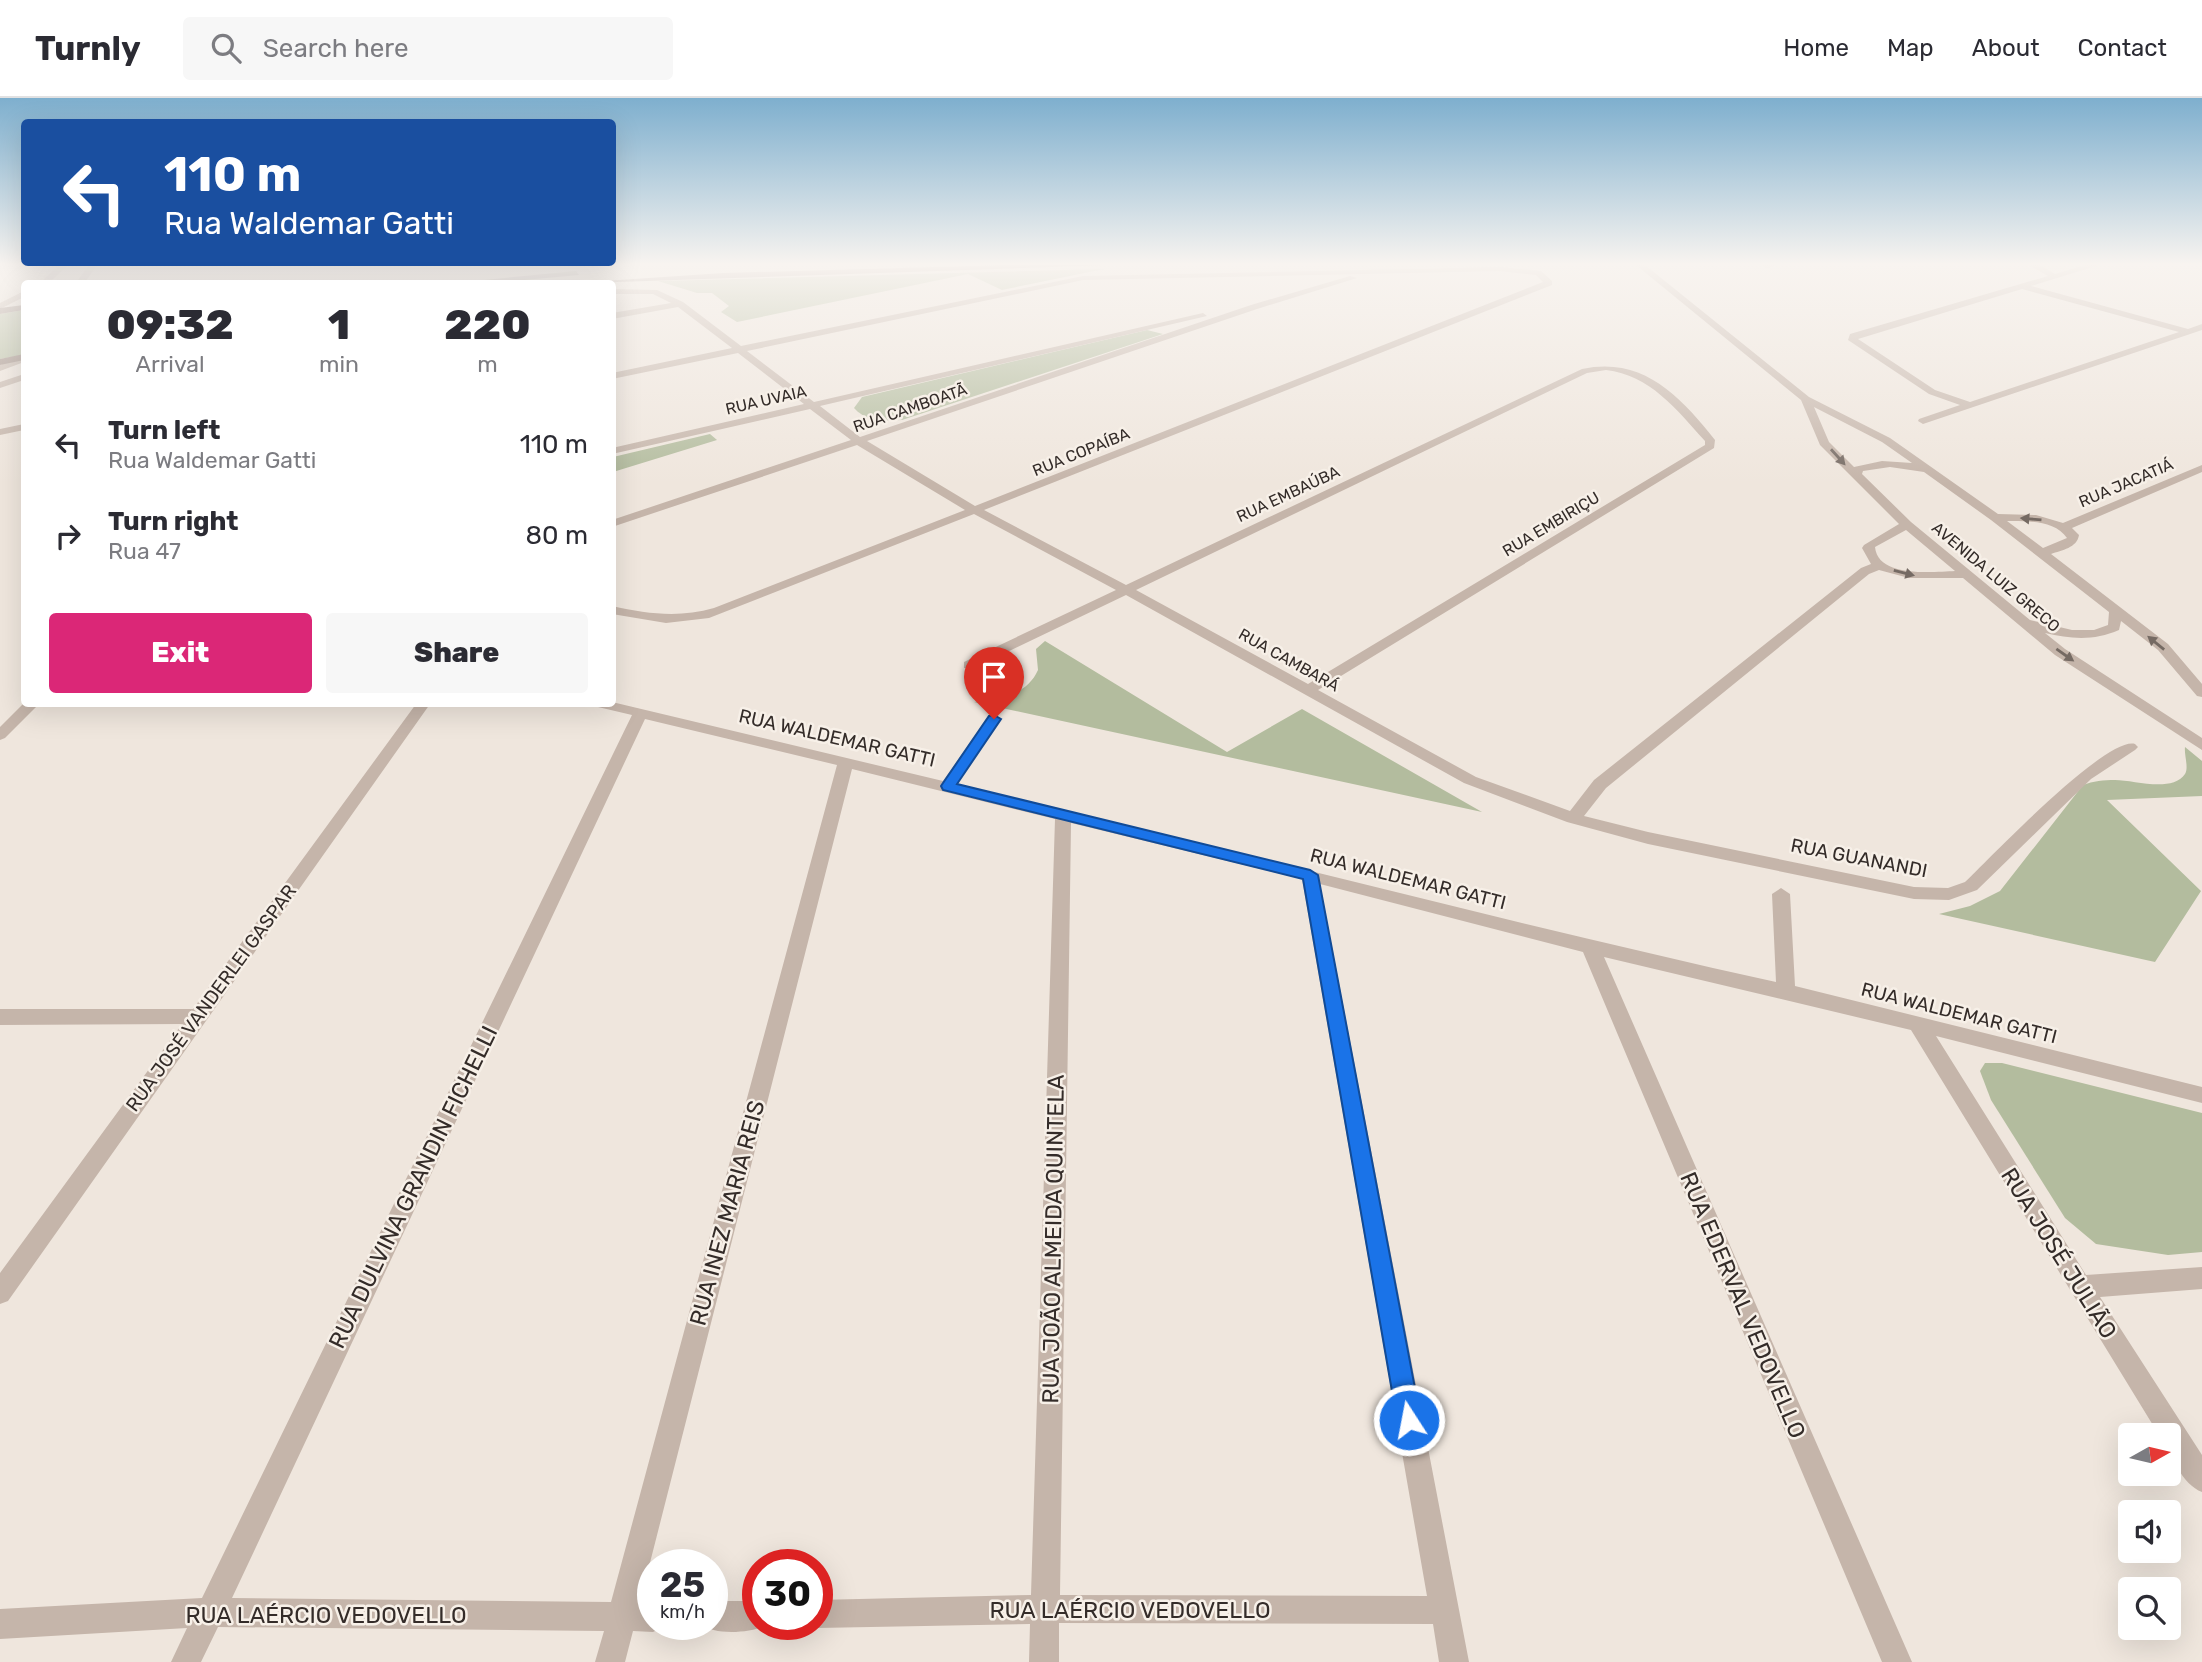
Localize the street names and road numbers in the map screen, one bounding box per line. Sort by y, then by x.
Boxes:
street label: RUA CAMBOATÃ [850,380,970,436]
street label: RUA UVAIA [724,381,809,419]
street label: RUA COPAÍBA [1030,424,1133,480]
street label: RUA JACATIÁ [2076,454,2176,511]
street label: RUA EMBAÚBA [1233,461,1343,526]
street label: RUA EMBIRIÇU [1499,488,1603,560]
street label: AVENIDA LUIZ GRECO [1928,518,2064,636]
street label: RUA CAMBARÁ [1235,625,1343,696]
street label: RUA WALDEMAR GATTI [737,704,937,772]
street label: RUA GUANANDI [1789,833,1929,883]
street label: RUA WALDEMAR GATTI [1308,844,1508,914]
street label: RUA JOSÉ VANDERLEI GASPAR [121,880,301,1116]
street label: RUA WALDEMAR GATTI [1859,978,2059,1048]
street label: RUA DULVINA GRANDIN FICHELLI [323,1021,503,1353]
street label: RUA JOÃO ALMEIDA QUINTELA [1036,1074,1070,1404]
street label: RUA INEZ MARIA REIS [683,1097,771,1329]
street label: RUA JOSÉ JULIÃO [1995,1162,2123,1344]
street label: RUA EDERVAL VEDOVELLO [1674,1168,1812,1442]
street label: RUA LAÉRCIO VEDOVELLO [989,1596,1271,1624]
street label: RUA LAÉRCIO VEDOVELLO [185,1601,467,1629]

